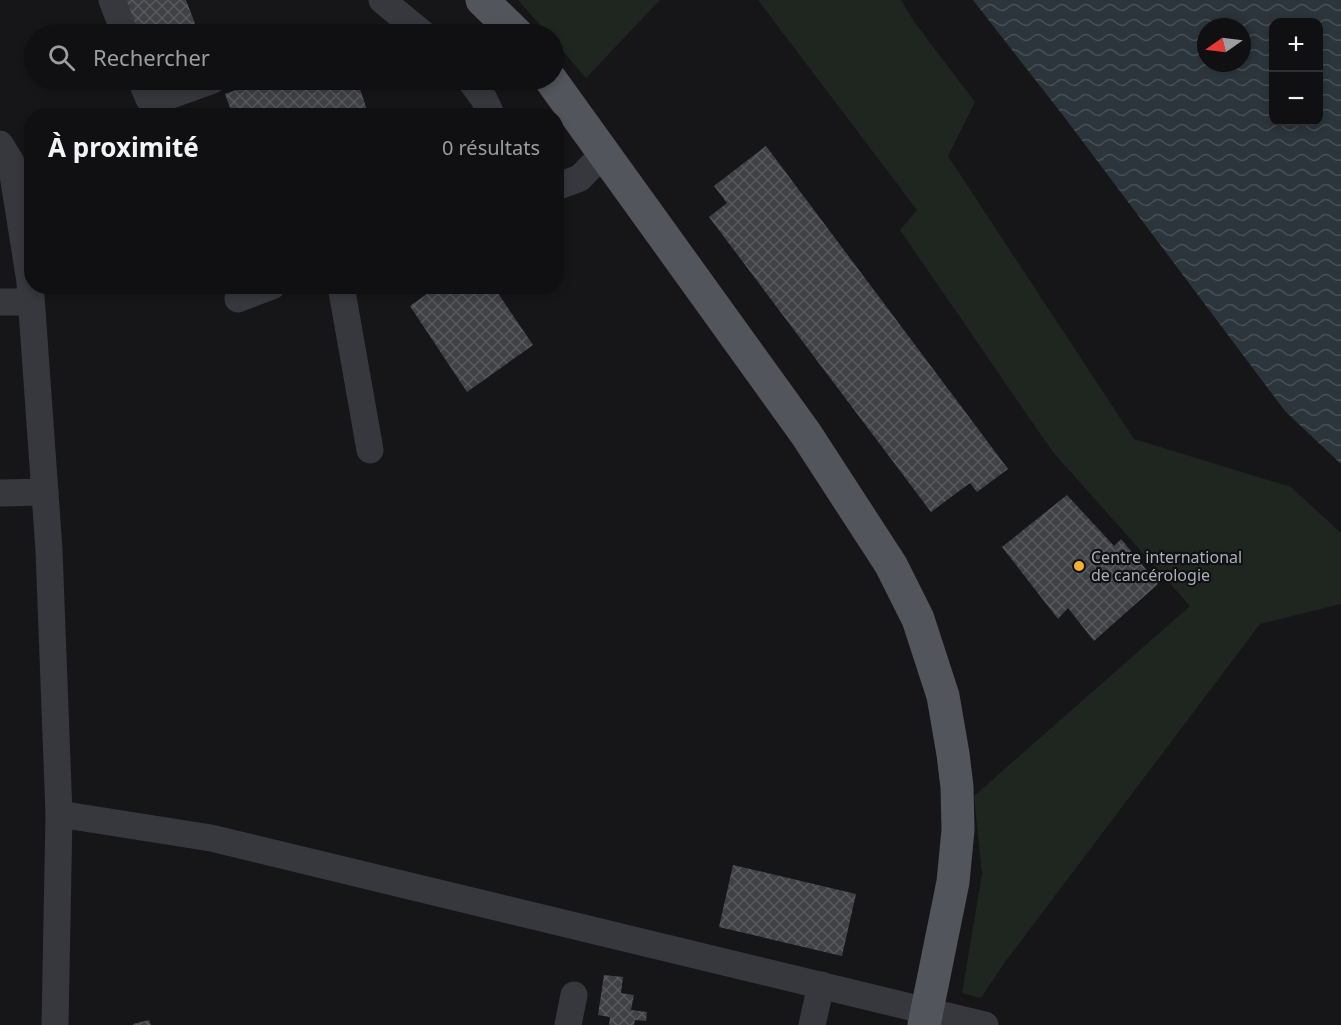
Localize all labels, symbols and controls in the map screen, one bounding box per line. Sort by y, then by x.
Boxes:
north arrow [1197,18,1251,72]
map controls [1269,18,1323,126]
button: + [1269,18,1323,72]
search box [24,24,564,90]
icon: search [45,41,78,74]
text: Rechercher [93,42,210,72]
button: − [1269,72,1323,126]
text: À proximité [48,129,199,165]
text: 0 résultats [442,134,540,161]
place label: Centre international de cancérologie [1091,546,1242,586]
marker: Centre international de cancérologie [1072,559,1086,573]

